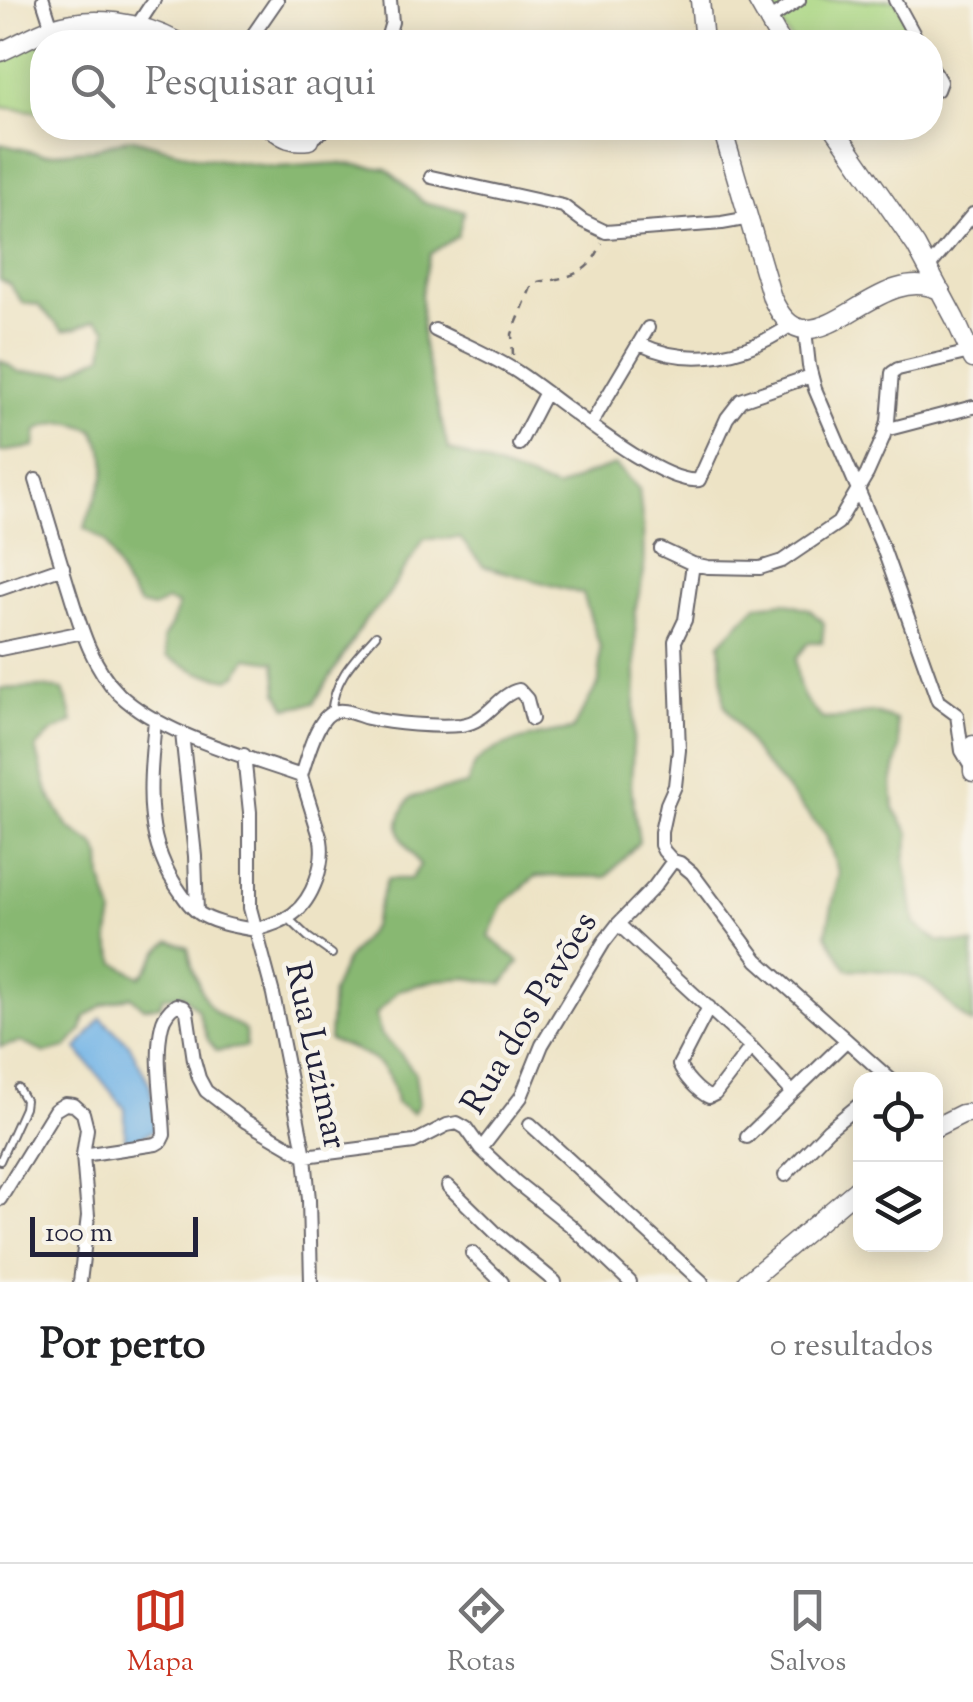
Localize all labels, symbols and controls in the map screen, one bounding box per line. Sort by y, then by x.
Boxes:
search box [30,30,943,140]
icon: search [65,58,120,113]
text: Pesquisar aqui [145,58,376,112]
street label: Rua dos Pavões [450,903,612,1125]
street label: Rua Luzimar [269,958,359,1154]
map controls [853,1072,943,1252]
button: locate [853,1072,943,1162]
button: layers [853,1162,943,1252]
scale bar [30,1212,198,1256]
text: 100 m [45,1214,113,1254]
text: Por perto [40,1317,206,1377]
text: 0 resultados [770,1324,933,1370]
tab: Mapa [127,1583,194,1683]
tab: Rotas [447,1583,515,1683]
tab: Salvos [769,1583,846,1683]

